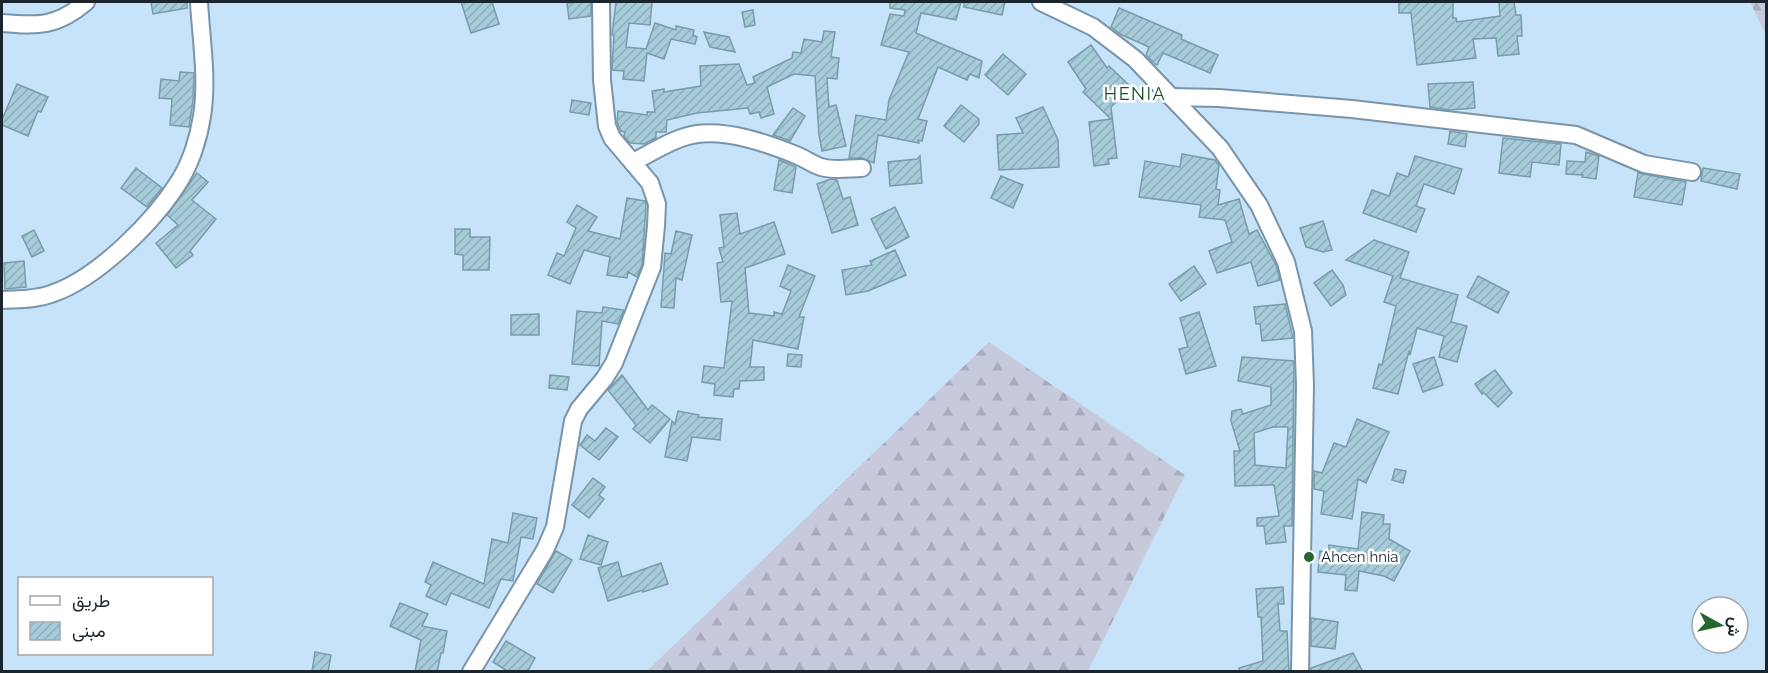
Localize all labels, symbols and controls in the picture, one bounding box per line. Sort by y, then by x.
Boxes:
district label: HENIA [1104,83,1166,104]
place label: Ahcen hnia [1321,548,1398,566]
marker: Ahcen hnia [1302,550,1316,564]
legend [18,577,213,655]
text: طريق [72,590,110,612]
north arrow [1690,595,1750,655]
text: ش [1724,616,1745,638]
text: مبنى [72,620,106,642]

